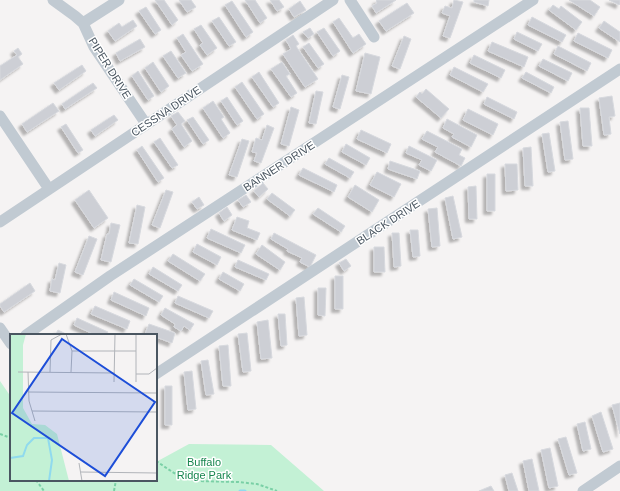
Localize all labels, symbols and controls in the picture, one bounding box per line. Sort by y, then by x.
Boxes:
street label: PIPER DRIVE [86,35,134,101]
street label: CESSNA DRIVE [129,83,203,139]
street label: BANNER DRIVE [241,138,317,194]
street label: BLACK DRIVE [354,197,422,247]
inset map [10,334,157,481]
park label: Buffalo Ridge Park [177,456,232,481]

